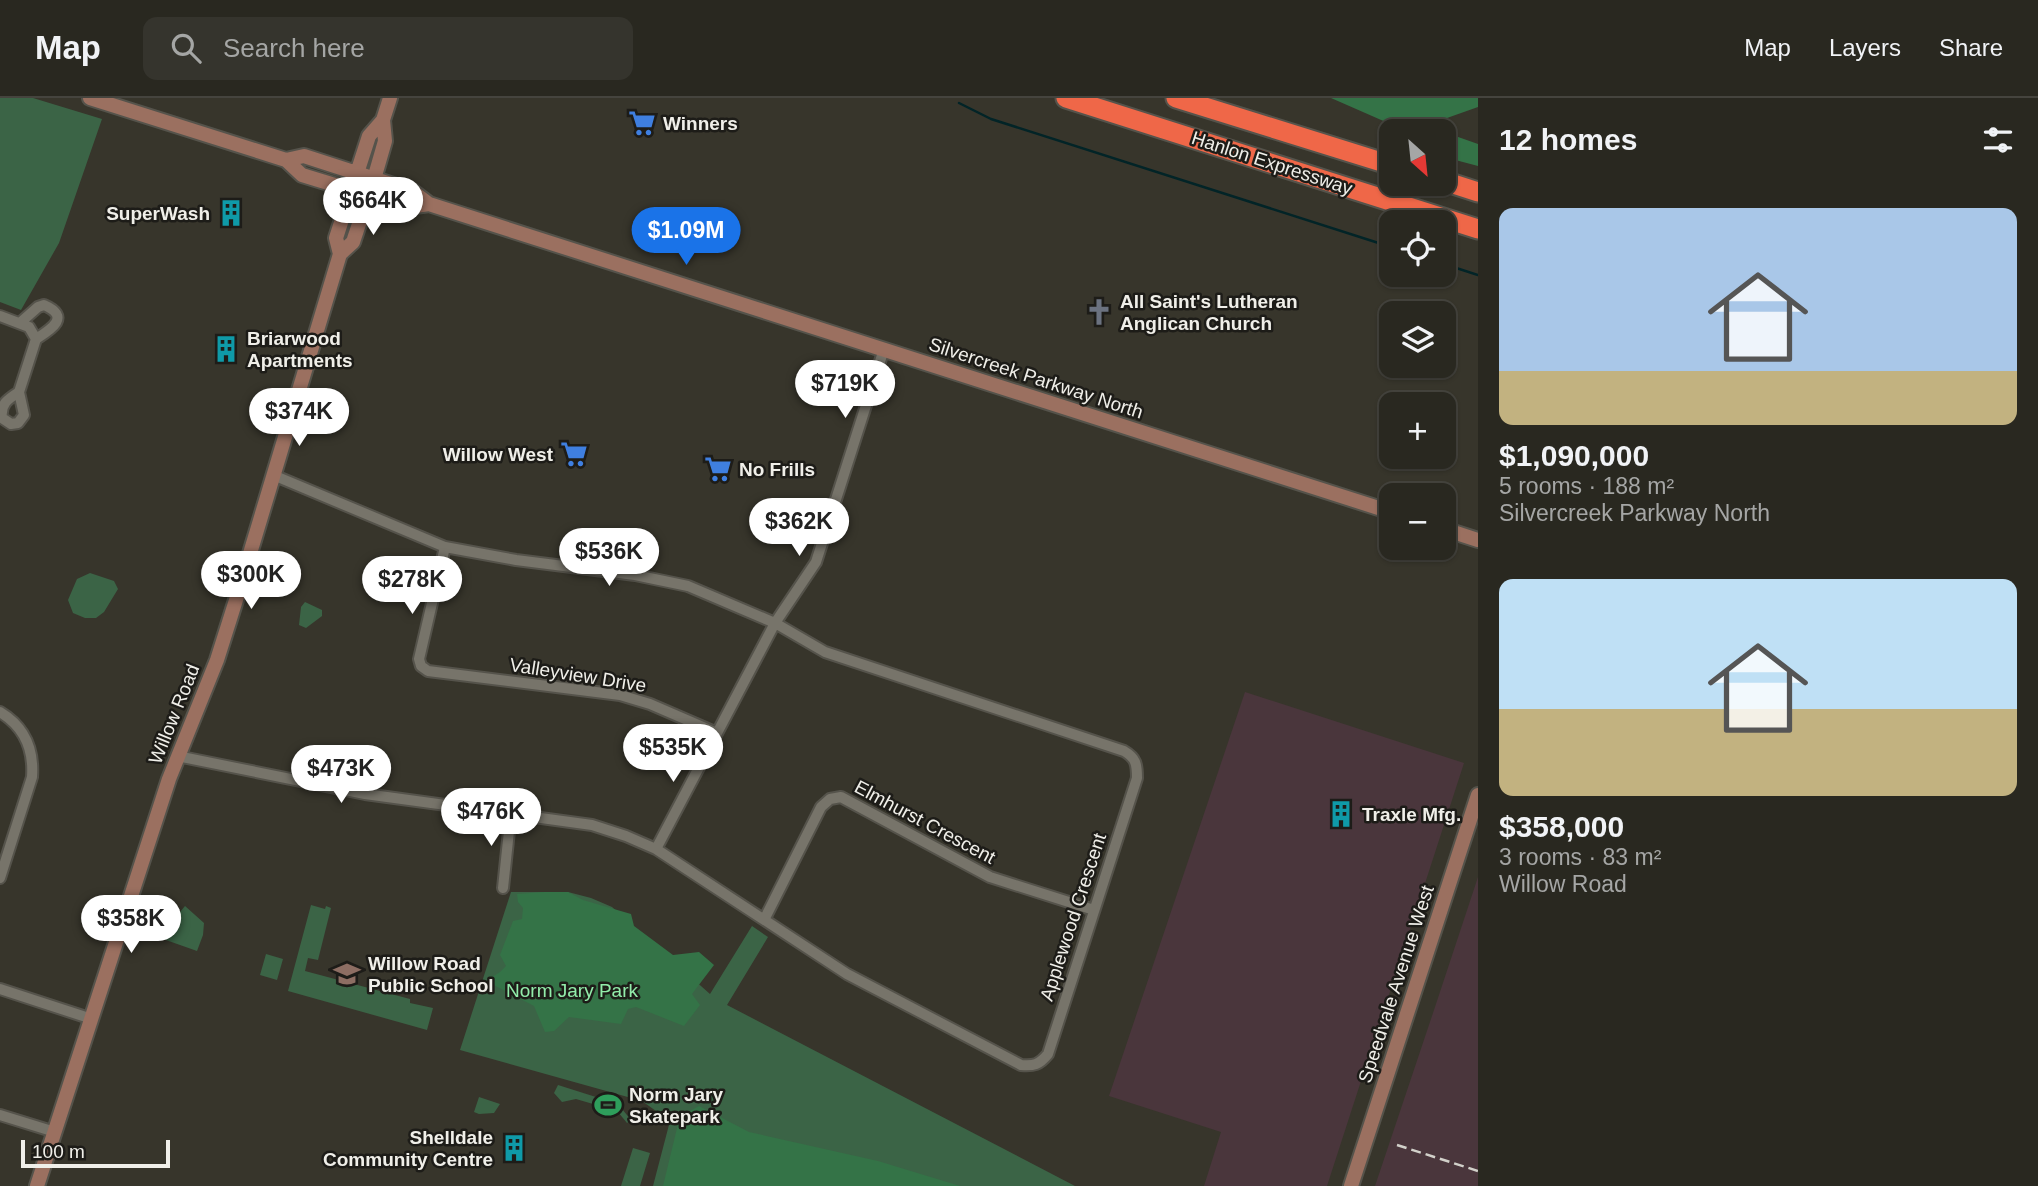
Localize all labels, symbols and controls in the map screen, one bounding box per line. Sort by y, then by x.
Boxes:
search box [143,17,633,80]
text: Map [35,29,101,66]
icon: search [167,29,205,67]
text: Search here [223,33,365,63]
text: Map [1744,34,1791,61]
text: Layers [1829,34,1901,61]
text: Share [1939,34,2003,61]
supermarket icon: Winners [627,108,657,138]
place label: Winners [663,113,738,134]
north arrow [1379,119,1456,196]
map controls [1379,119,1456,560]
icon: filters [1979,121,2017,159]
text: 12 homes [1499,123,1637,156]
street label: Hanlon Expressway [1189,127,1356,199]
pin: $664K [324,178,422,237]
text: $664K [339,187,407,213]
building icon: SuperWash [216,198,246,228]
place label: SuperWash [106,203,210,224]
pin: $1.09M [629,208,743,267]
button: locate [1379,210,1456,287]
text: $1.09M [648,217,724,243]
icon: home [1695,254,1821,380]
place label: All Saint's Lutheran Anglican Church [1120,291,1298,334]
church icon: All Saint's Lutheran Anglican Church [1084,297,1114,327]
button: layers [1379,301,1456,378]
place label: Briarwood Apartments [247,328,353,371]
street label: Silvercreek Parkway North [926,333,1146,423]
building icon: Briarwood Apartments [211,334,241,364]
pin: $719K [796,360,894,420]
text: $719K [811,370,879,396]
pin: $374K [250,388,348,448]
button: + [1379,392,1456,469]
text: $374K [265,398,333,424]
supermarket icon: Willow West [559,439,589,469]
text: $1,090,000 [1499,439,1649,472]
place label: Willow West [443,444,554,465]
supermarket icon: No Frills [703,454,733,484]
place label: No Frills [739,459,815,480]
text: 5 rooms · 188 m² [1499,473,1674,499]
button: − [1379,483,1456,560]
pin: $362K [750,498,848,558]
text: Silvercreek Parkway North [1499,500,1770,526]
text: $362K [765,508,833,534]
pin: $536K [560,528,658,588]
text: $536K [575,538,643,564]
pin: $300K [202,552,300,611]
pin: $278K [363,556,461,616]
text: $300K [217,561,285,587]
text: $278K [378,566,446,592]
icon: home [1695,625,1821,751]
street label: Valleyview Drive [508,654,648,696]
street label: Willow Road [144,661,204,767]
pin: $535K [624,724,722,784]
text: $535K [639,734,707,760]
pin: $473K [292,746,390,805]
text: $473K [307,755,375,781]
street label: Elmhurst Crescent [851,776,1000,868]
pin: $476K [442,788,540,848]
text: $476K [457,798,525,824]
building icon: Traxle Mfg. [1326,799,1356,829]
place label: Traxle Mfg. [1362,804,1461,825]
text: $358,000 [1499,810,1624,843]
street label: Applewood Crescent [1036,830,1110,1004]
text: 3 rooms · 83 m² [1499,844,1661,870]
text: Willow Road [1499,871,1627,897]
street label: Speedvale Avenue West [1354,882,1438,1085]
pin: $358K [82,896,180,955]
text: $358K [97,905,165,931]
place label: Willow Road Public School [368,953,494,996]
school or university icon: Willow Road Public School [332,959,362,989]
park label: Norm Jary Park [506,980,638,1001]
place label: Norm Jary Skatepark [629,1084,723,1127]
sports icon: Norm Jary Skatepark [593,1090,623,1120]
place label: Shelldale Community Centre [323,1127,493,1170]
building icon: Shelldale Community Centre [499,1133,529,1163]
scale bar [21,1137,170,1169]
text: 100 m [32,1141,85,1162]

